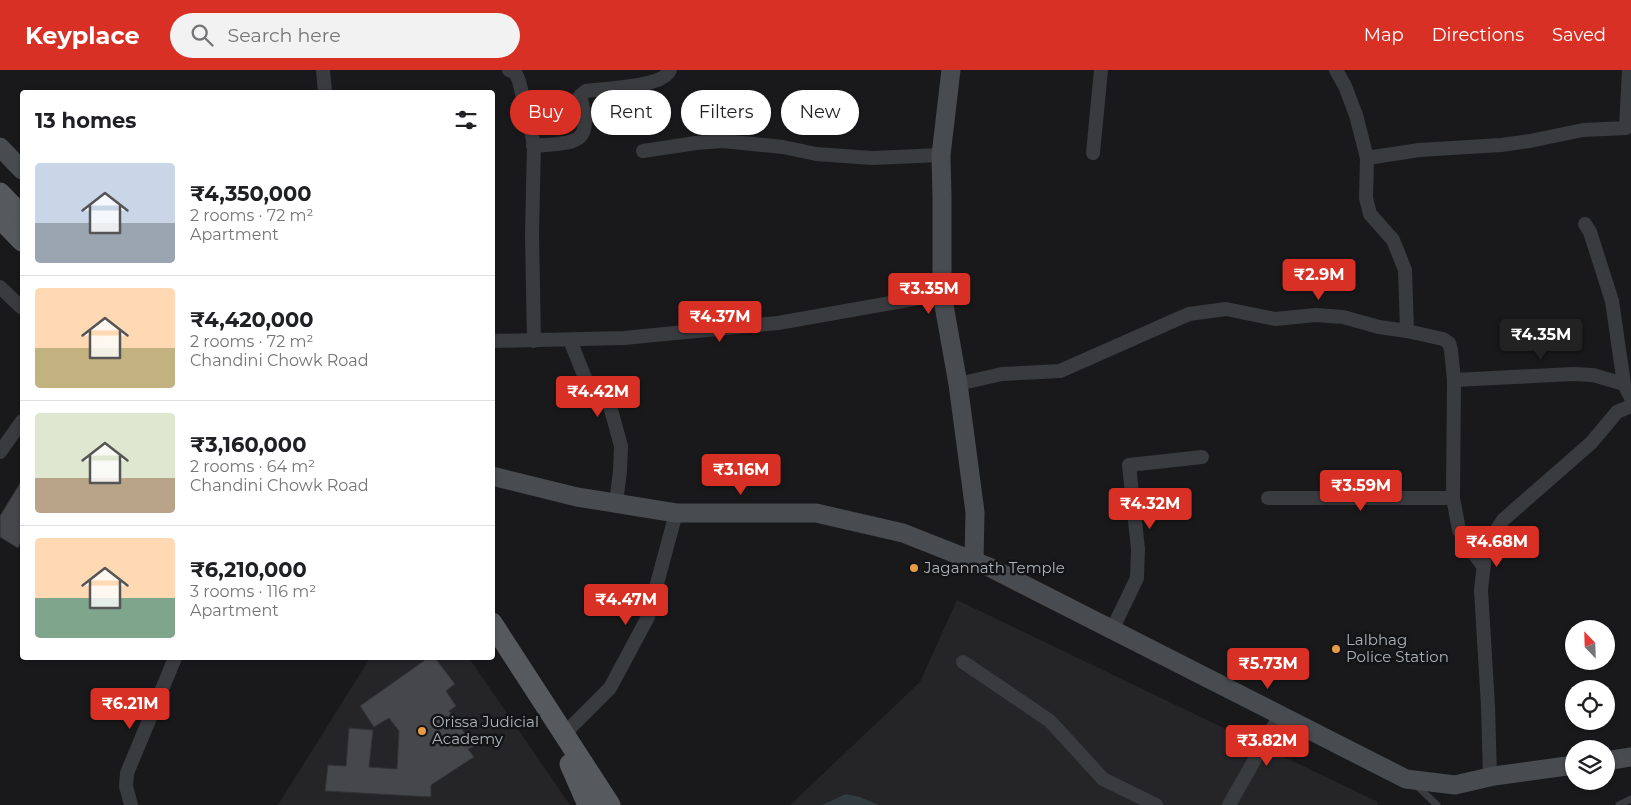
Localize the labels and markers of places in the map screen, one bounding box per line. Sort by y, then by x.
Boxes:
pin: ₹2.9M [1284,258,1354,301]
pin: ₹3.35M [888,272,970,315]
pin: ₹4.37M [679,300,761,343]
pin: ₹4.35M [1500,318,1582,361]
pin: ₹4.42M [557,376,639,418]
pin: ₹3.16M [700,454,782,496]
pin: ₹3.59M [1320,470,1402,512]
pin: ₹4.32M [1109,488,1191,530]
pin: ₹4.68M [1456,526,1538,568]
place label: Jagannath Temple [923,558,1065,577]
marker: Jagannath Temple [908,562,920,574]
pin: ₹4.47M [585,584,667,626]
place label: Lalbhag Police Station [1346,630,1449,666]
marker: Lalbhag Police Station [1330,643,1342,655]
pin: ₹5.73M [1227,648,1309,690]
pin: ₹6.21M [89,688,171,730]
place label: Orissa Judicial Academy [432,712,539,748]
pin: ₹3.82M [1226,724,1308,767]
marker: Orissa Judicial Academy [416,725,428,737]

